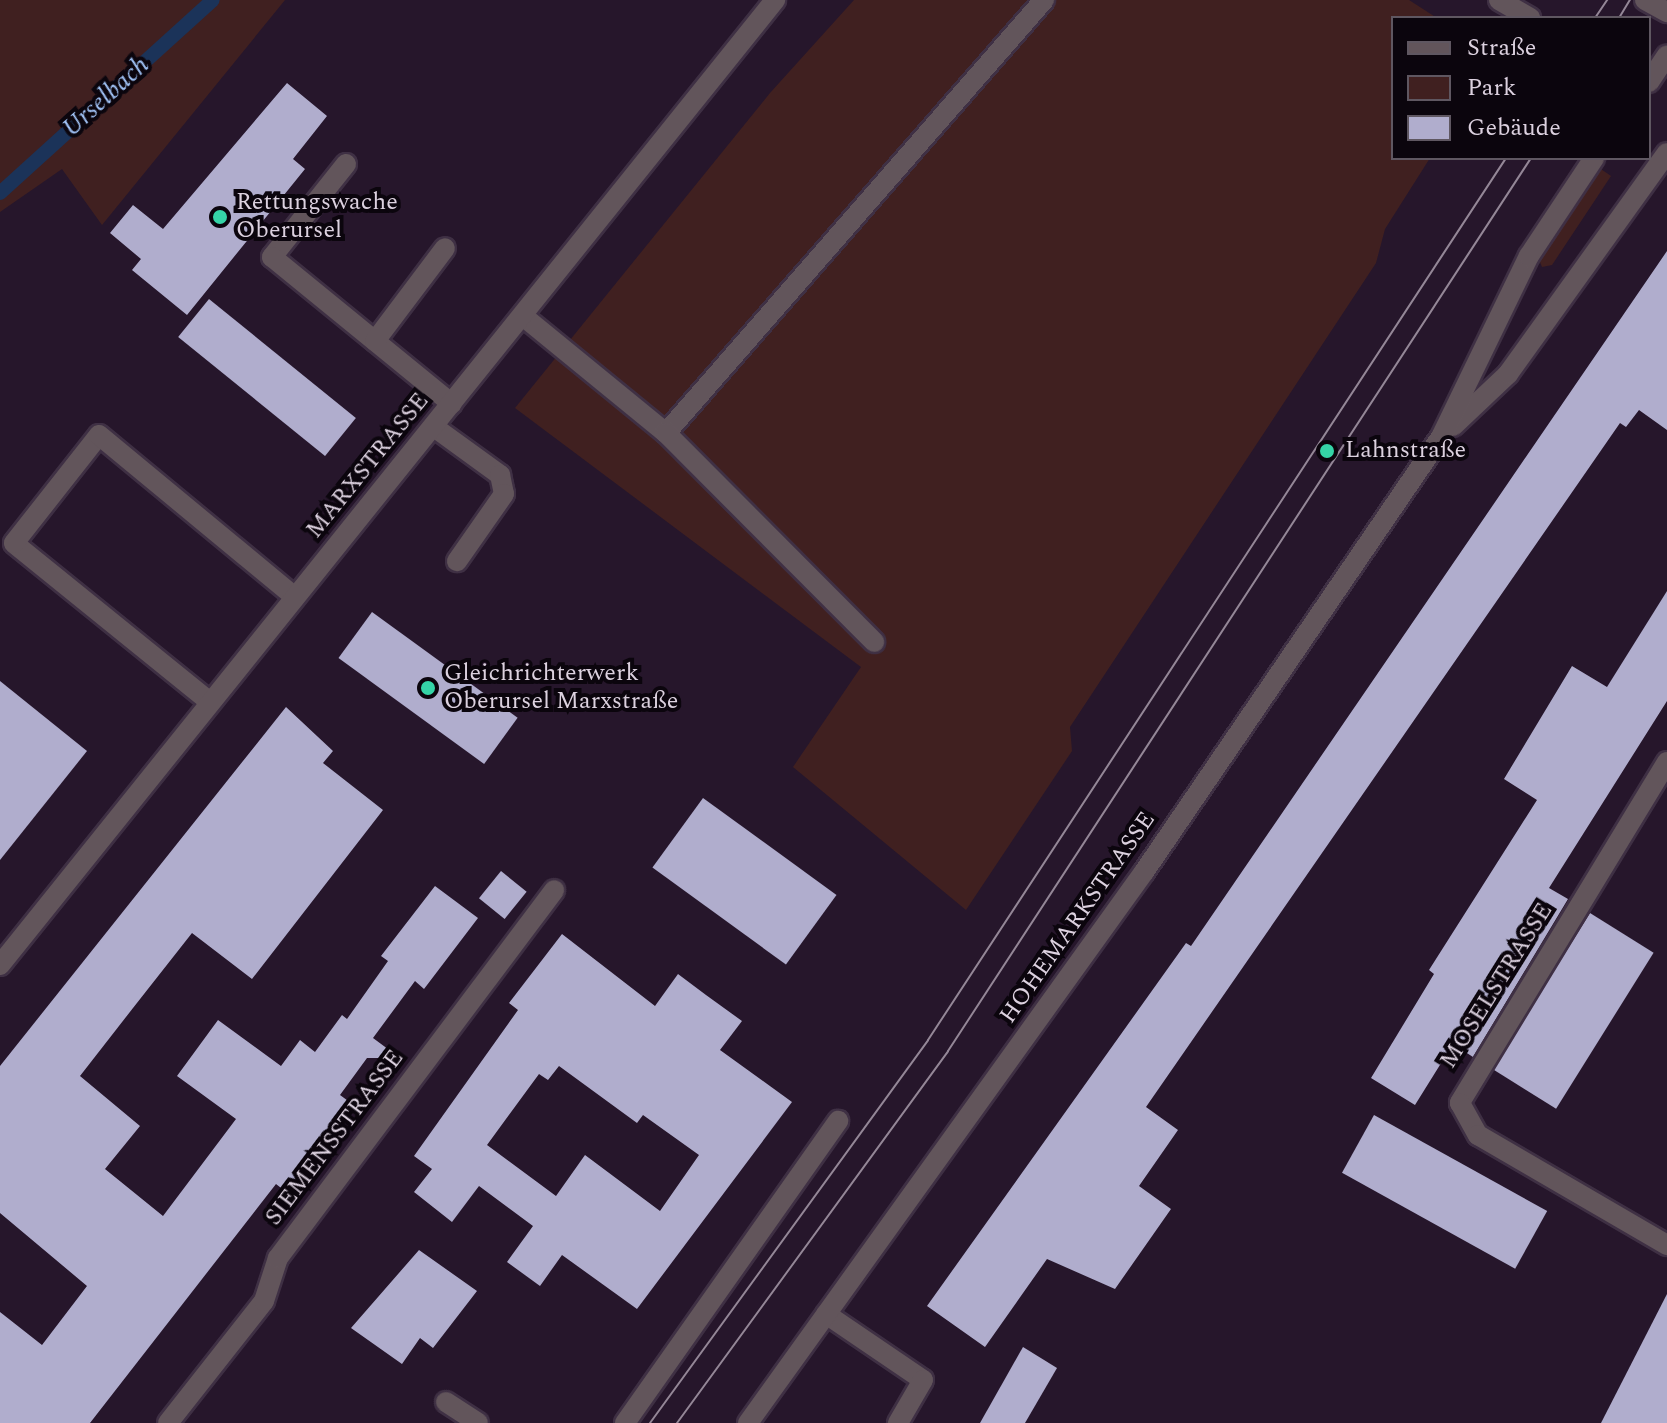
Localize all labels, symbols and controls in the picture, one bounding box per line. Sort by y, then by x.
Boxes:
legend [1391,16,1651,160]
text: Straße [1467,30,1536,66]
water label: Urselbach [56,50,156,144]
text: Park [1467,70,1517,106]
text: Gebäude [1467,110,1561,146]
place label: Rettungswache Oberursel [236,189,398,245]
marker: Rettungswache Oberursel [211,208,229,226]
street label: MARXSTRASSE [301,388,435,544]
place label: Lahnstraße [1345,437,1466,465]
marker: Lahnstraße [1316,440,1338,462]
place label: Gleichrichterwerk Oberursel Marxstraße [444,660,678,716]
marker: Gleichrichterwerk Oberursel Marxstraße [419,679,437,697]
street label: HOHEMARKSTRASSE [994,807,1162,1029]
street label: MOSELSTRASSE [1435,898,1559,1074]
street label: SIEMENSSTRASSE [260,1045,410,1231]

